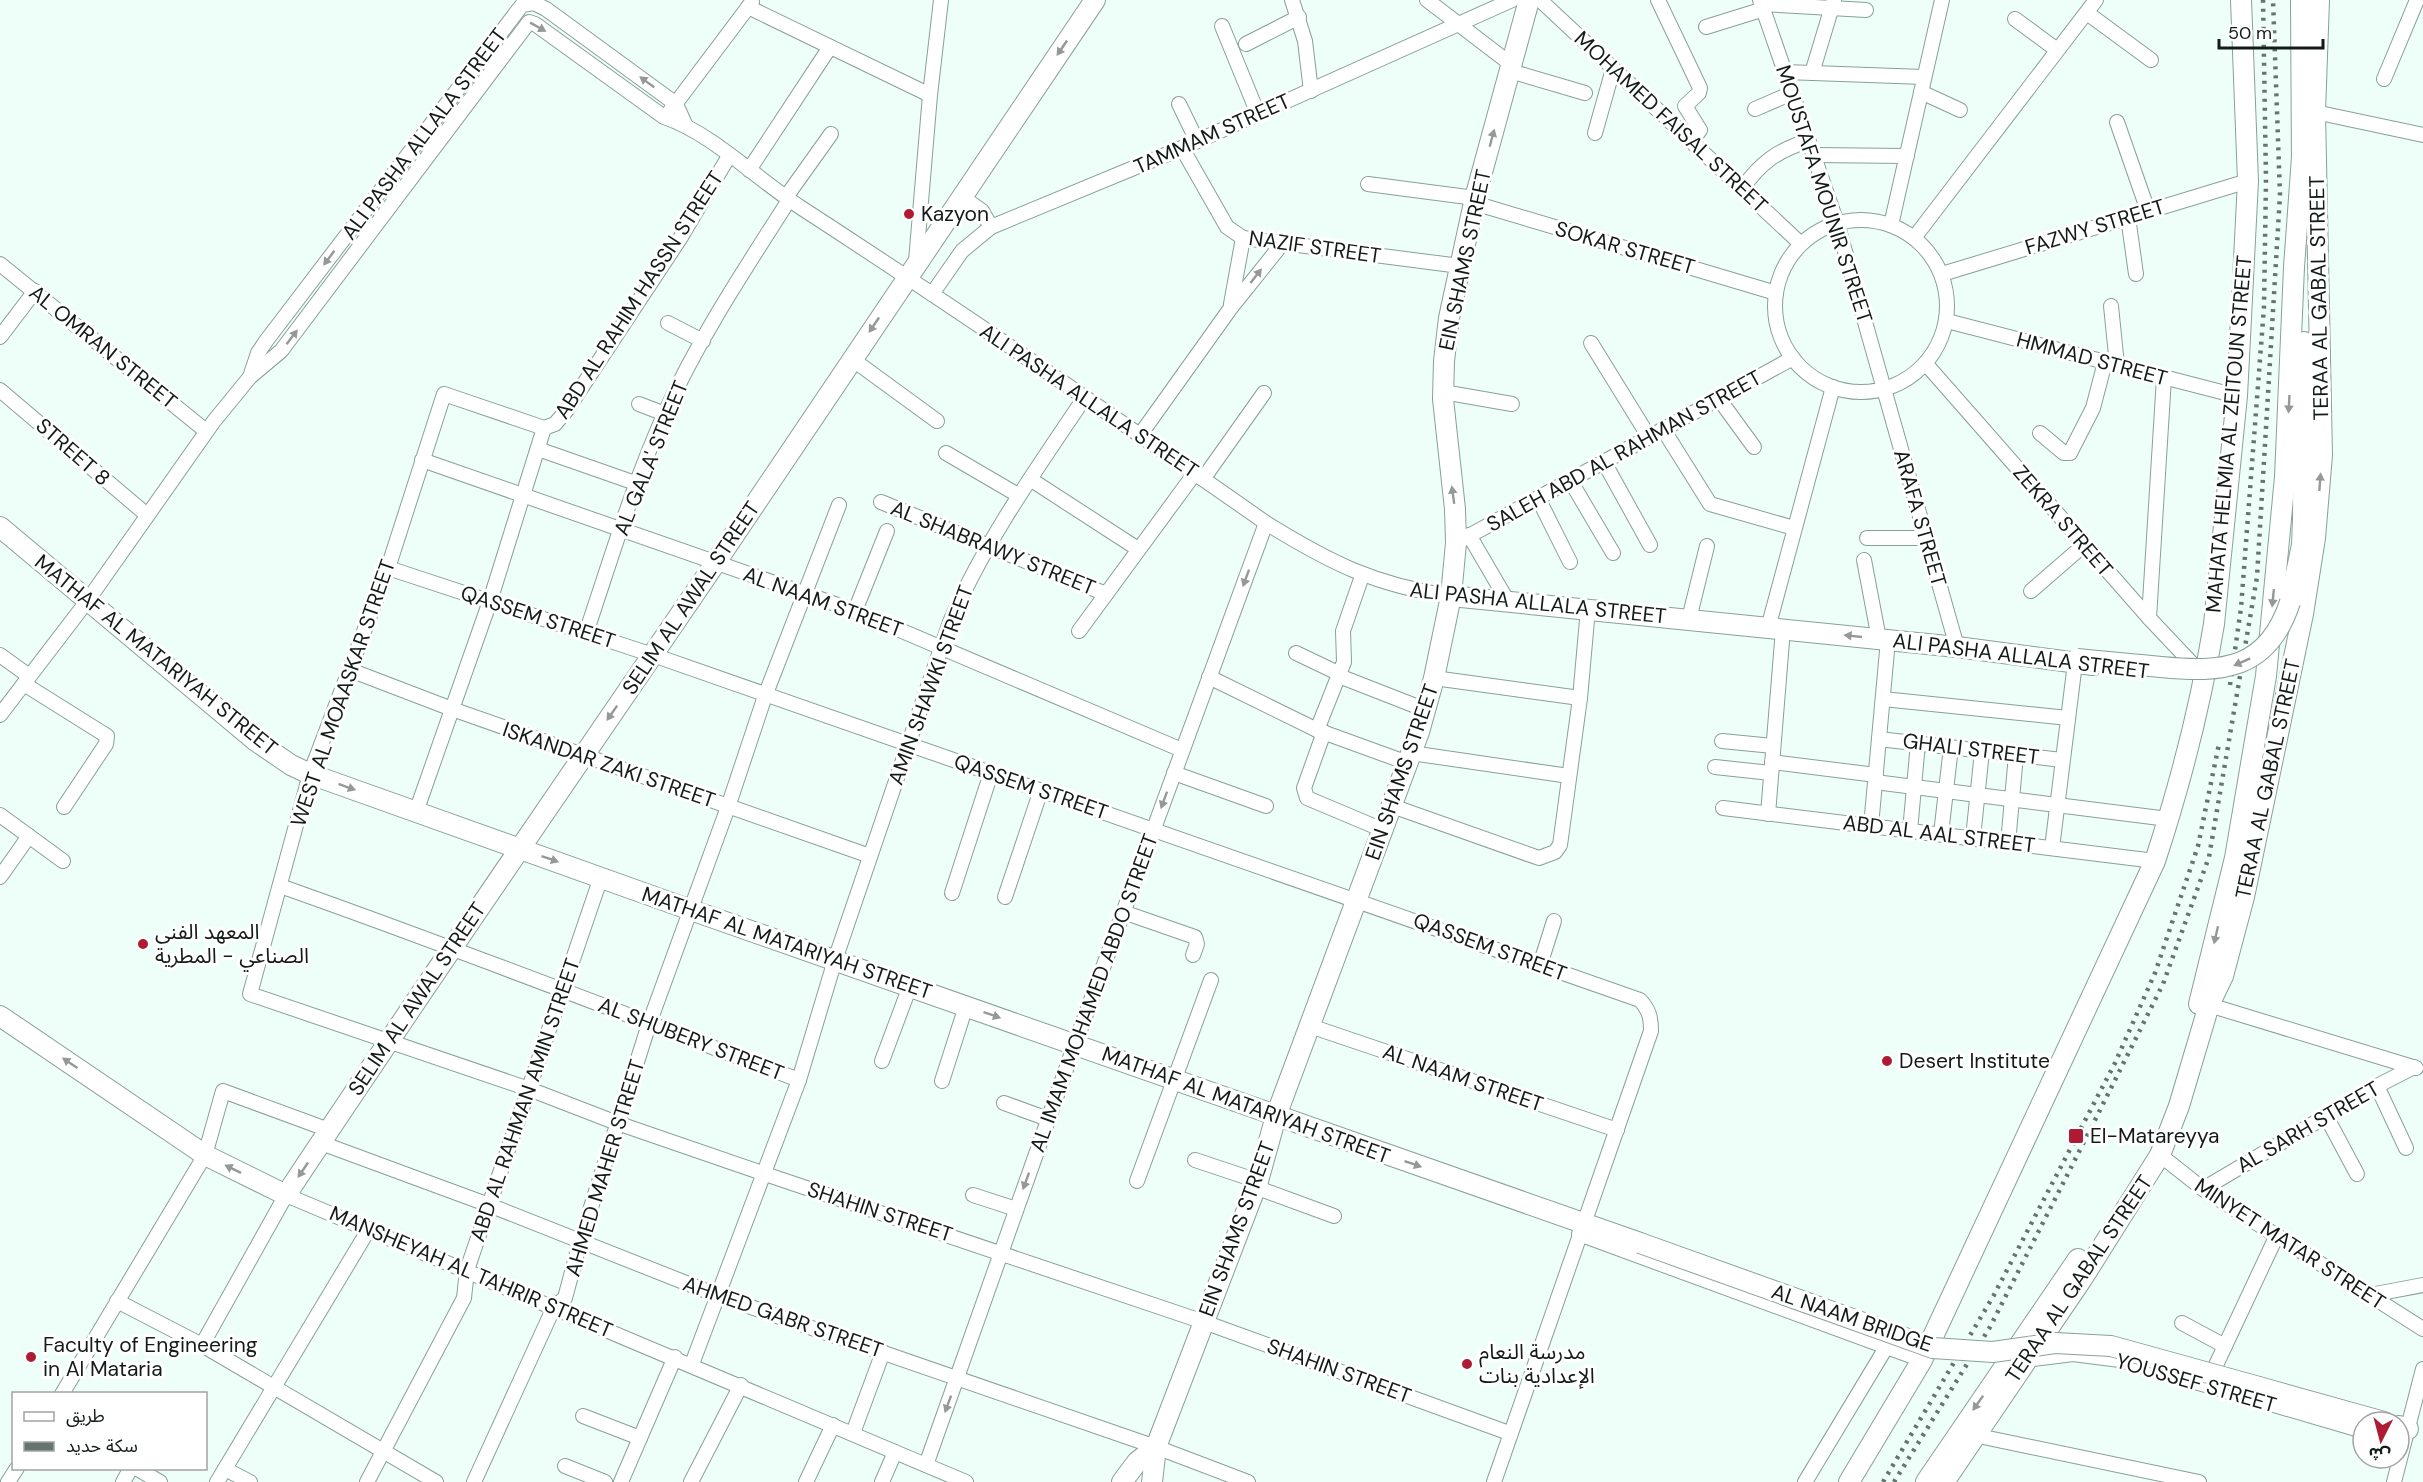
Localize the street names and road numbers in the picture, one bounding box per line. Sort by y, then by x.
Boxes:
street label: ALI PASHA ALLALA STREET [335,22,513,245]
street label: MOHAMED FAISAL STREET [1568,25,1774,219]
street label: MOUSTAFA MOUNIR STREET [1769,61,1879,327]
street label: TAMMAM STREET [1129,87,1295,181]
street label: ABD AL RAHIM HASSN STREET [548,165,730,424]
street label: EIN SHAMS STREET [1432,167,1498,353]
street label: TERAA AL GABAL STREET [2303,175,2335,421]
street label: FAZWY STREET [2022,192,2169,262]
street label: SOKAR STREET [1552,215,1698,281]
street label: NAZIF STREET [1247,224,1383,270]
street label: MAHATA HELMIA AL ZEITOUN STREET [2199,254,2259,614]
street label: AL OMRAN STREET [23,279,183,415]
street label: ALI PASHA ALLALA STREET [974,317,1204,485]
street label: HMMAD STREET [2013,325,2171,393]
street label: SALEH ABD AL RAHMAN STREET [1482,363,1767,538]
street label: AL GALA' STREET [607,376,695,540]
street label: STREET 8 [30,412,116,492]
street label: ARAFA STREET [1887,446,1953,590]
street label: ZEKRA STREET [2007,459,2119,583]
street label: AL SHABRAWY STREET [887,494,1100,602]
street label: SELIM AL AWAL STREET [616,496,766,700]
street label: MATHAF AL MATARIYAH STREET [29,548,283,762]
street label: WEST AL MOAASKAR STREET [284,556,402,830]
street label: AL NAAM STREET [739,560,907,644]
street label: ALI PASHA ALLALA STREET [1408,576,1668,630]
street label: QASSEM STREET [457,579,619,655]
street label: AMIN SHAWKI STREET [882,581,980,789]
street label: ALI PASHA ALLALA STREET [1891,626,2151,686]
street label: TERAA AL GABAL STREET [2229,656,2307,902]
street label: EIN SHAMS STREET [1359,680,1445,864]
street label: ISKANDAR ZAKI STREET [499,715,719,815]
street label: GHALI STREET [1901,727,2041,771]
street label: QASSEM STREET [950,748,1112,827]
street label: ABD AL AAL STREET [1841,808,2037,860]
street label: AL IMAM MOHAMED ABDO STREET [1023,830,1165,1156]
street label: MATHAF AL MATARIYAH STREET [638,880,936,1006]
street label: SELIM AL AWAL STREET [342,897,492,1101]
street label: QASSEM STREET [1409,906,1571,988]
street label: ABD AL RAHMAN AMIN STREET [463,954,587,1245]
street label: AL SHUBERY STREET [594,991,788,1087]
street label: AL NAAM STREET [1379,1037,1547,1119]
street label: MATHAF AL MATARIYAH STREET [1098,1040,1394,1170]
street label: AHMED MAHER STREET [559,1056,651,1280]
street label: AL SARH STREET [2231,1075,2385,1179]
street label: EIN SHAMS STREET [1192,1137,1282,1320]
street label: TERAA AL GABAL STREET [1999,1170,2159,1388]
street label: MINYET MATAR STREET [2189,1172,2391,1316]
street label: SHAHIN STREET [804,1175,956,1249]
street label: MANSHEYAH AL TAHRIR STREET [325,1200,617,1345]
street label: AHMED GABR STREET [679,1270,887,1364]
street label: AL NAAM BRIDGE [1768,1277,1936,1359]
street label: SHAHIN STREET [1263,1332,1415,1410]
street label: YOUSSEF STREET [2112,1347,2280,1419]

